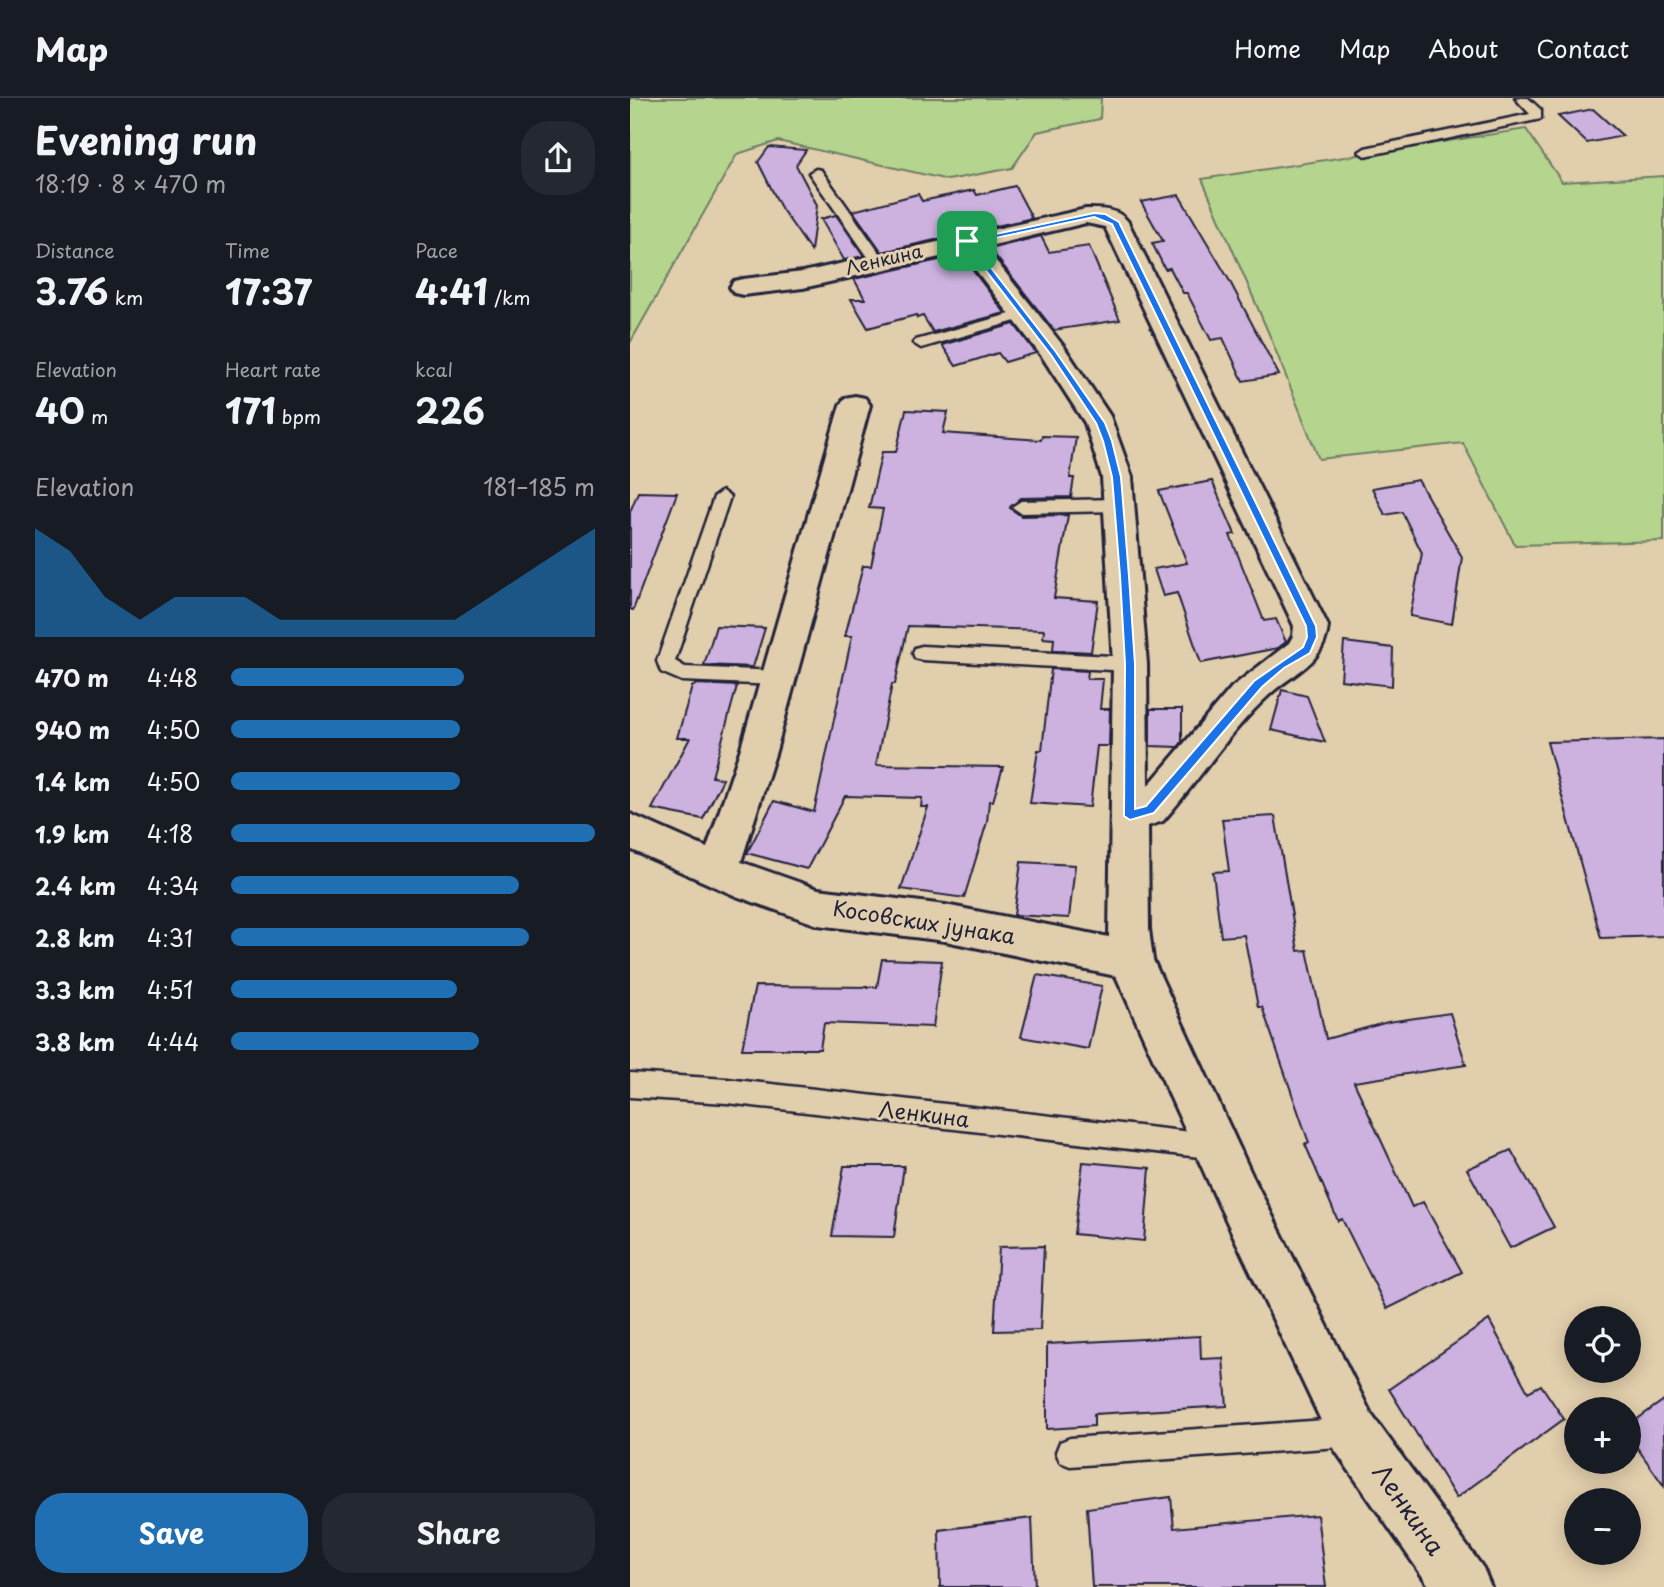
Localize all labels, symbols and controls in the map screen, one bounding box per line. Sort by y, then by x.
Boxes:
text: Map [35,23,108,73]
text: Home [1234,30,1301,66]
text: Map [1339,30,1390,66]
text: About [1428,30,1498,66]
text: Contact [1536,30,1629,66]
text: Evening run [35,111,257,168]
button: share [521,121,595,195]
text: 18:19 · 8 × 470 m [35,166,226,201]
pin [937,211,997,271]
icon: arrive [948,222,986,260]
text: Distance [35,236,115,264]
text: Time [225,236,270,264]
text: Pace [415,236,458,264]
street label: Ленкина [843,236,925,280]
text: 3.76 [35,264,109,317]
text: 17:37 [225,264,312,317]
text: 4:41 [415,264,488,317]
text: km [109,283,143,311]
text: /km [488,283,531,311]
text: Elevation [35,355,117,383]
text: Heart rate [225,355,321,383]
text: kcal [415,355,453,383]
text: 40 [35,383,85,436]
text: 171 [225,383,276,436]
text: 226 [415,383,485,436]
text: m [85,402,108,430]
text: bpm [276,402,321,430]
text: Elevation [35,469,134,504]
text: 181–185 m [483,469,595,504]
text: 470 m [35,660,109,695]
text: 4:48 [147,660,198,695]
text: 940 m [35,712,110,747]
text: 4:50 [147,712,200,747]
text: 1.4 km [35,764,110,799]
text: 4:50 [147,764,200,799]
text: 1.9 km [35,816,109,851]
text: 4:18 [147,816,193,851]
text: 2.4 km [35,868,116,903]
text: 4:34 [147,868,199,903]
street label: Косовских јунака [831,891,1018,951]
text: 2.8 km [35,920,115,955]
text: 4:31 [147,920,193,955]
text: 3.3 km [35,972,115,1007]
text: 4:51 [147,972,193,1007]
text: 3.8 km [35,1024,115,1059]
text: 4:44 [147,1024,199,1059]
street label: Ленкина [877,1092,972,1135]
map controls [1564,1306,1641,1565]
button: locate [1564,1306,1641,1383]
button: + [1564,1397,1641,1474]
street label: Ленкина [1365,1456,1454,1562]
button: − [1564,1488,1641,1565]
button: Save [35,1493,308,1573]
button: Share [322,1493,595,1573]

